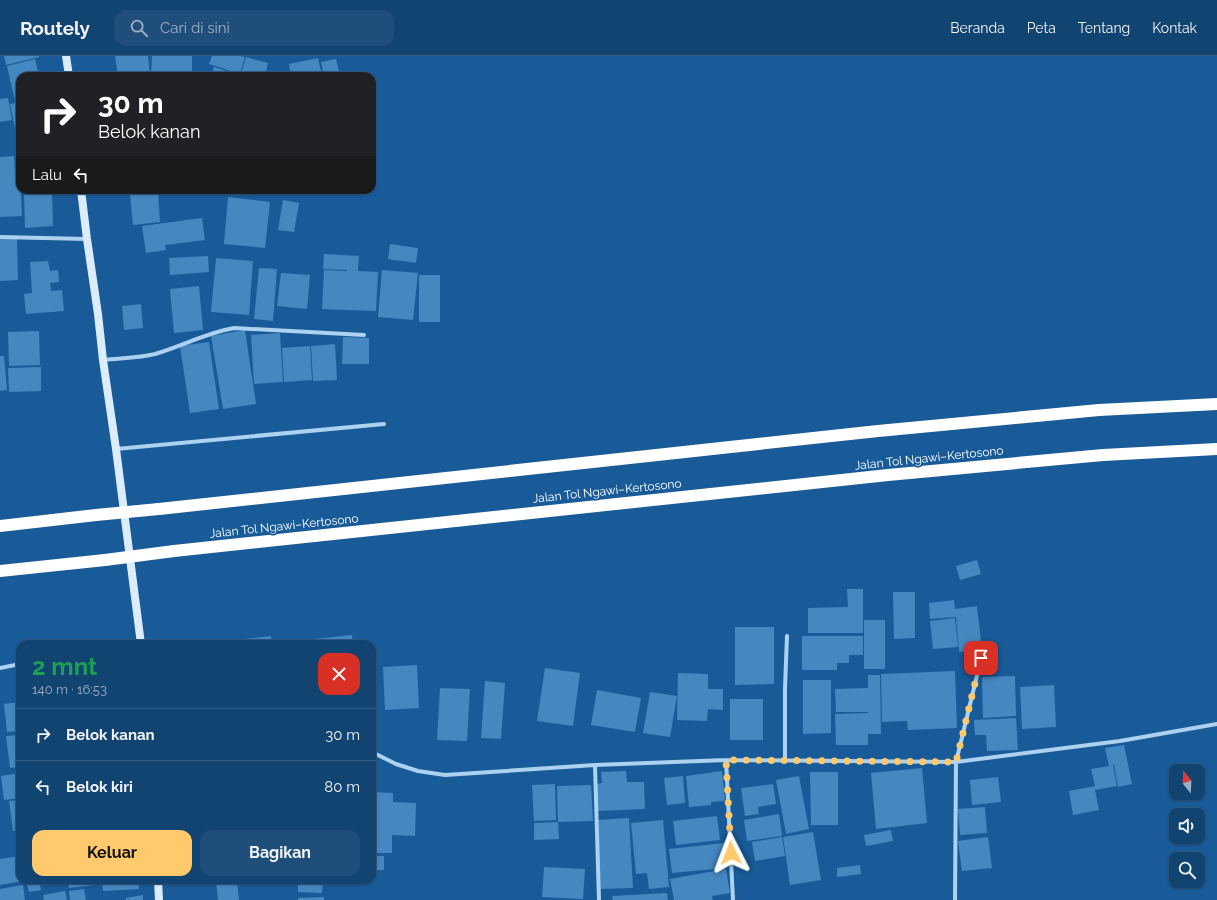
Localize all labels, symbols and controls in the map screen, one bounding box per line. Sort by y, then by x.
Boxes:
search box [114,10,394,46]
text: Routely [20,17,90,39]
icon: search [128,17,150,39]
text: Cari di sini [160,19,230,37]
text: Beranda [950,20,1005,36]
text: Peta [1027,20,1056,36]
text: Tentang [1078,20,1130,36]
text: Kontak [1152,20,1197,36]
text: 30 m [98,87,164,120]
icon: right [32,88,84,140]
text: Belok kanan [98,121,200,142]
icon: left [70,164,92,186]
text: Lalu [32,166,62,184]
street label: Jalan Tol Ngawi–Kertosono [854,443,1004,473]
street label: Jalan Tol Ngawi–Kertosono [532,476,682,506]
street label: Jalan Tol Ngawi–Kertosono [209,511,359,541]
pin [964,641,998,675]
icon: arrive [970,647,992,669]
text: 2 mnt [32,652,97,681]
button: close [318,653,360,695]
text: 140 m · 16:53 [32,682,107,697]
icon: right [32,724,54,746]
text: Belok kanan [66,726,155,744]
text: 30 m [325,726,360,744]
north arrow [1169,764,1205,800]
map controls [1169,764,1205,888]
icon: left [32,776,54,798]
text: Belok kiri [66,778,133,796]
text: 80 m [324,778,360,796]
button: sound [1169,808,1205,844]
button: Keluar [32,830,192,876]
button: Bagikan [200,830,360,876]
position arrow [710,832,752,874]
button: search [1169,852,1205,888]

